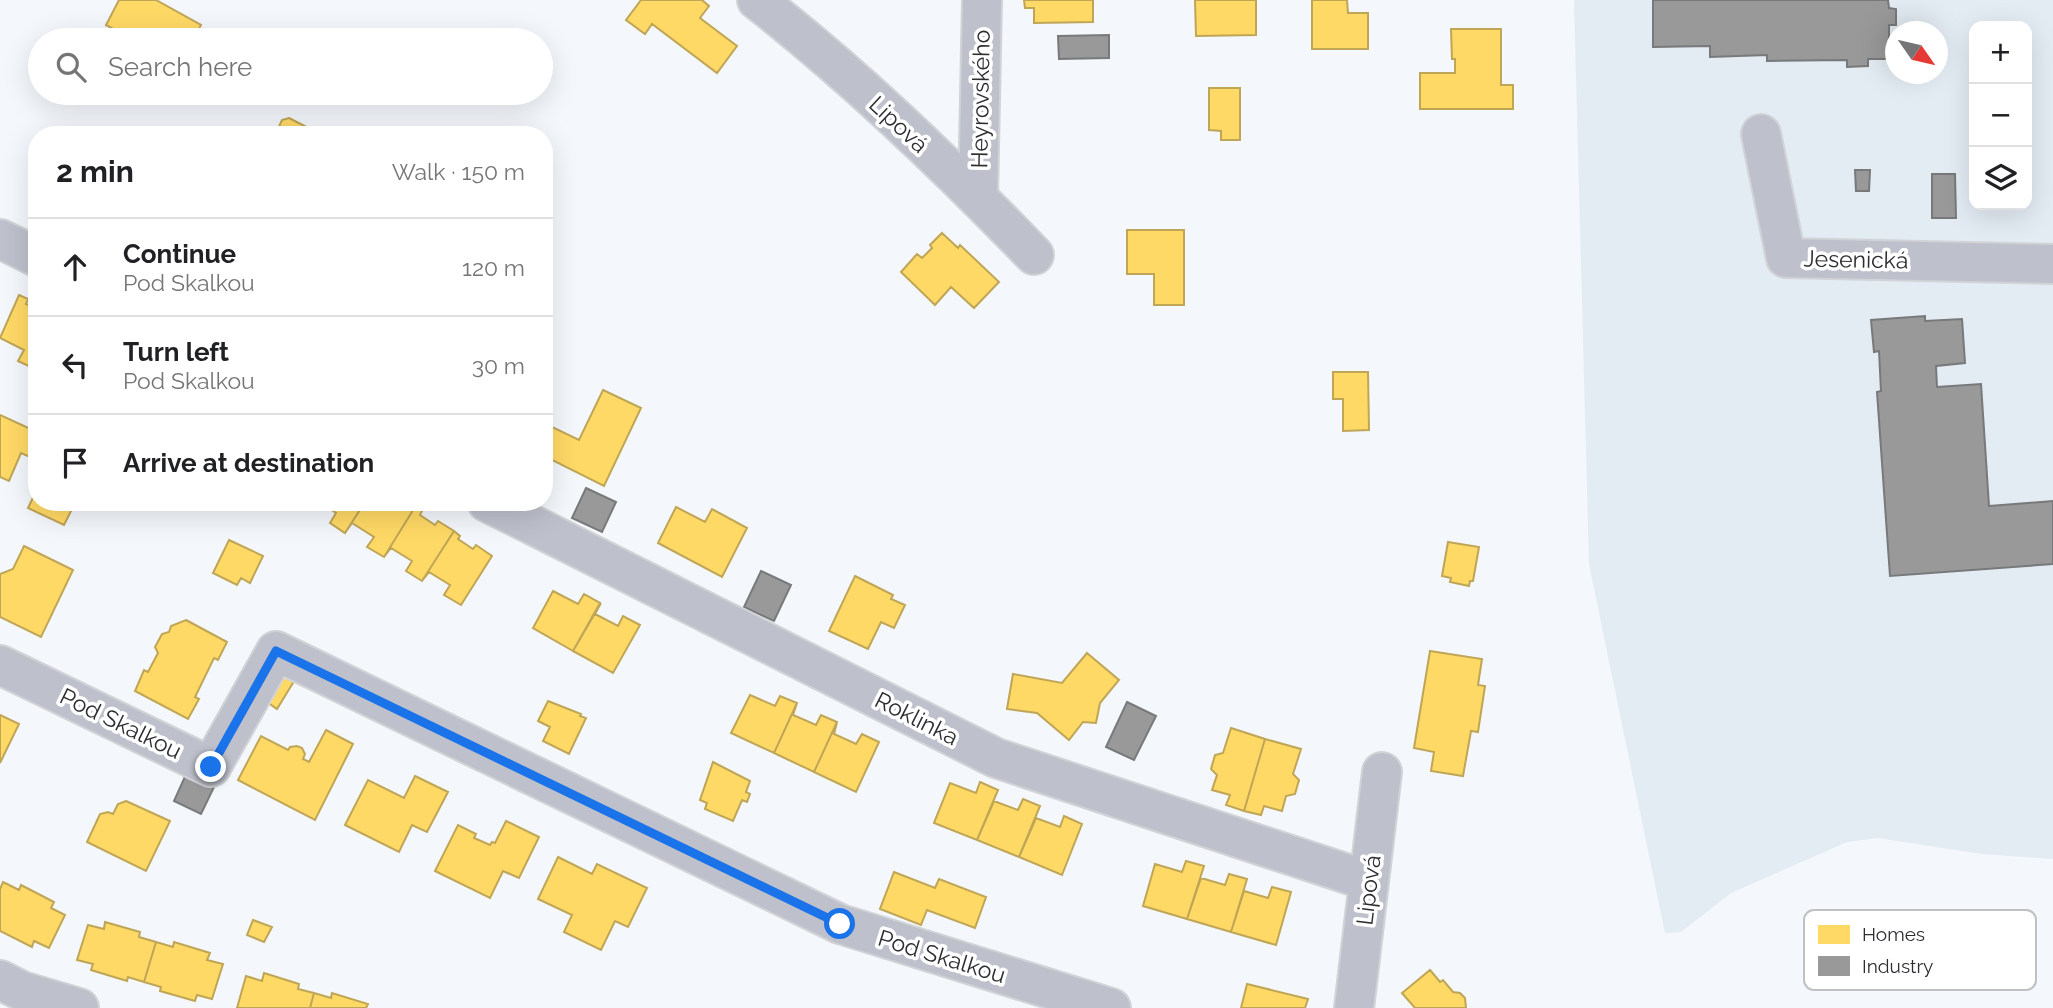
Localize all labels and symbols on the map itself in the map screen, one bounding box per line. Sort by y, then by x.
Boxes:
north arrow [1885,21,1948,84]
street label: Heyrovského [965,29,995,169]
street label: Lipová [864,90,934,158]
street label: Jesenická [1803,245,1909,273]
street label: Pod Skalkou [56,682,186,764]
street label: Roklinka [871,686,963,750]
route end [195,751,226,782]
street label: Lipová [1350,853,1386,927]
route start [824,908,855,939]
legend [1804,910,2036,990]
text: Homes [1862,923,1925,945]
street label: Pod Skalkou [875,924,1009,988]
text: Industry [1862,955,1933,977]

